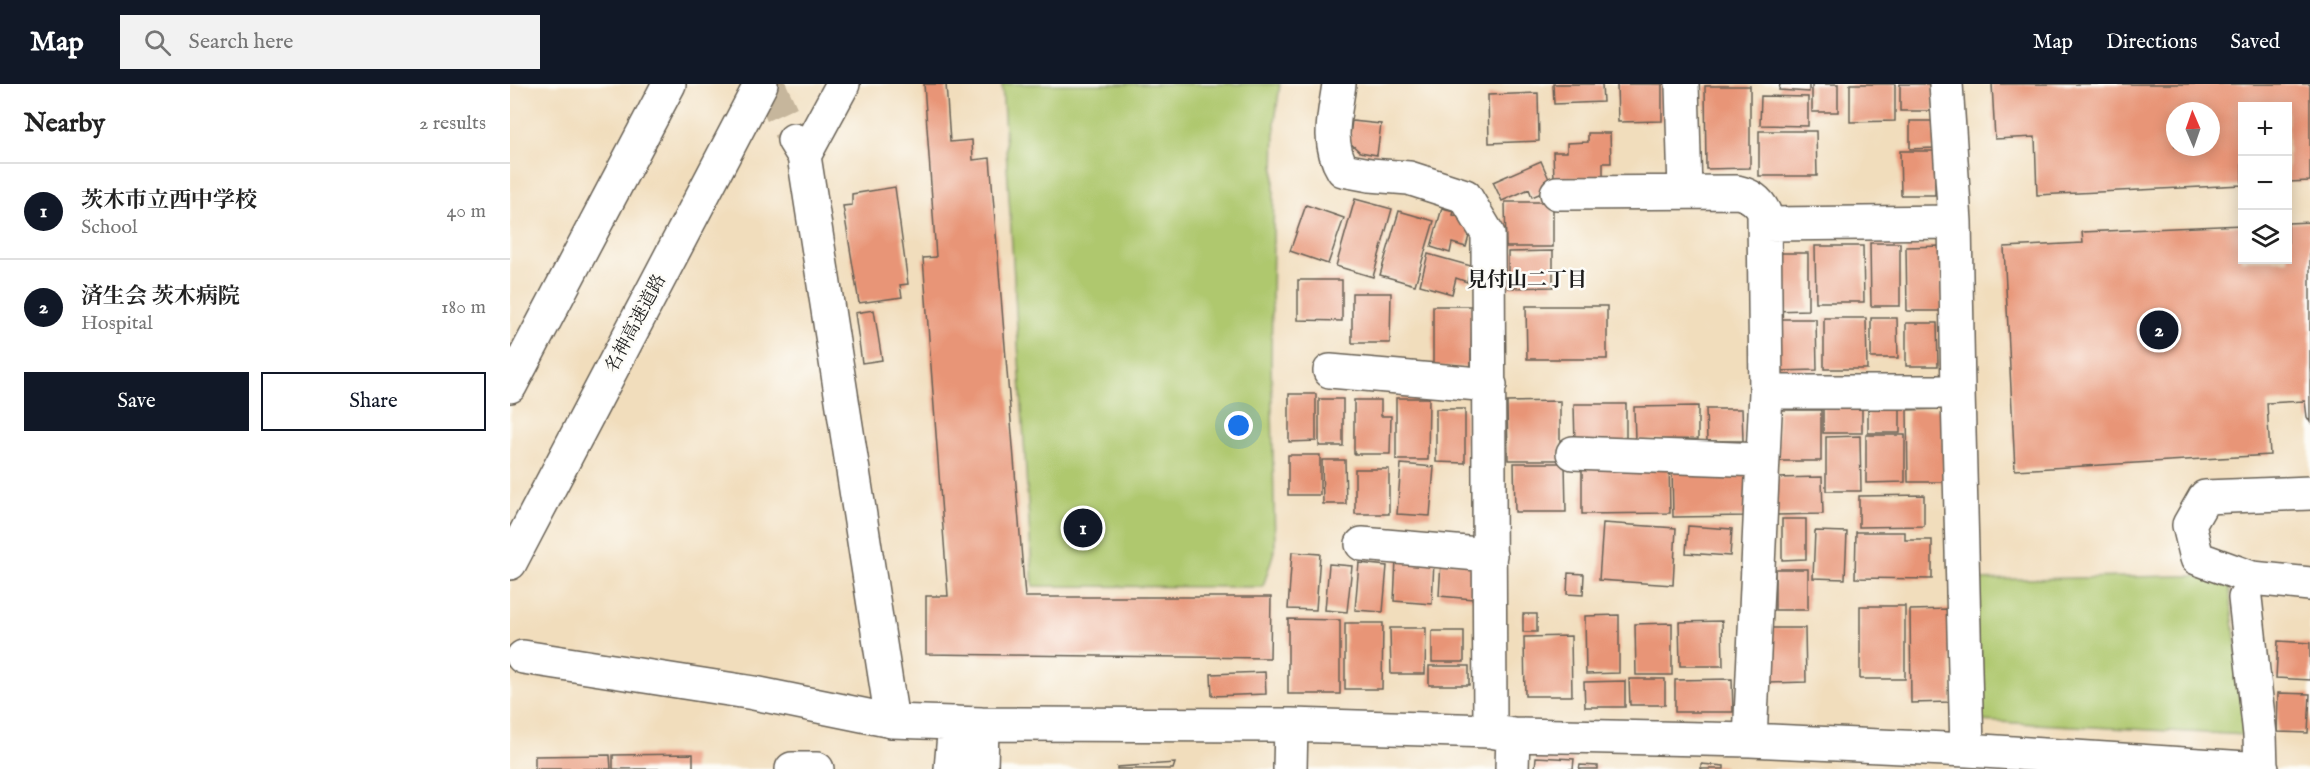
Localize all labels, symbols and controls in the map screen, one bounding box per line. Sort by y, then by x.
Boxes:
search box [120,15,540,69]
text: Map [30,25,84,60]
icon: search [141,26,174,59]
text: Search here [189,28,293,56]
text: Map [2033,29,2073,56]
text: Directions [2106,29,2197,56]
text: Saved [2230,29,2280,56]
north arrow [2166,102,2220,156]
map controls [2238,102,2292,264]
button: + [2238,102,2292,156]
text: Nearby [24,107,105,140]
text: 2 results [419,111,486,136]
button: − [2238,156,2292,210]
text: 茨木市立西中学校 [81,187,257,215]
text: 1 [40,199,47,224]
text: 40 m [447,199,486,224]
button: layers [2238,210,2292,264]
text: School [81,215,137,240]
district label: 見付山二丁目 [1467,268,1587,293]
street label: 名神高速道路 [601,271,672,377]
text: 済生会 茨木病院 [81,283,240,311]
text: 2 [39,295,48,320]
text: 180 m [441,295,486,320]
pin: 2 [2140,308,2178,352]
text: Hospital [81,311,153,336]
button: Save [24,372,249,431]
button: Share [261,372,486,431]
your location [1224,411,1253,440]
pin: 1 [1064,506,1102,550]

